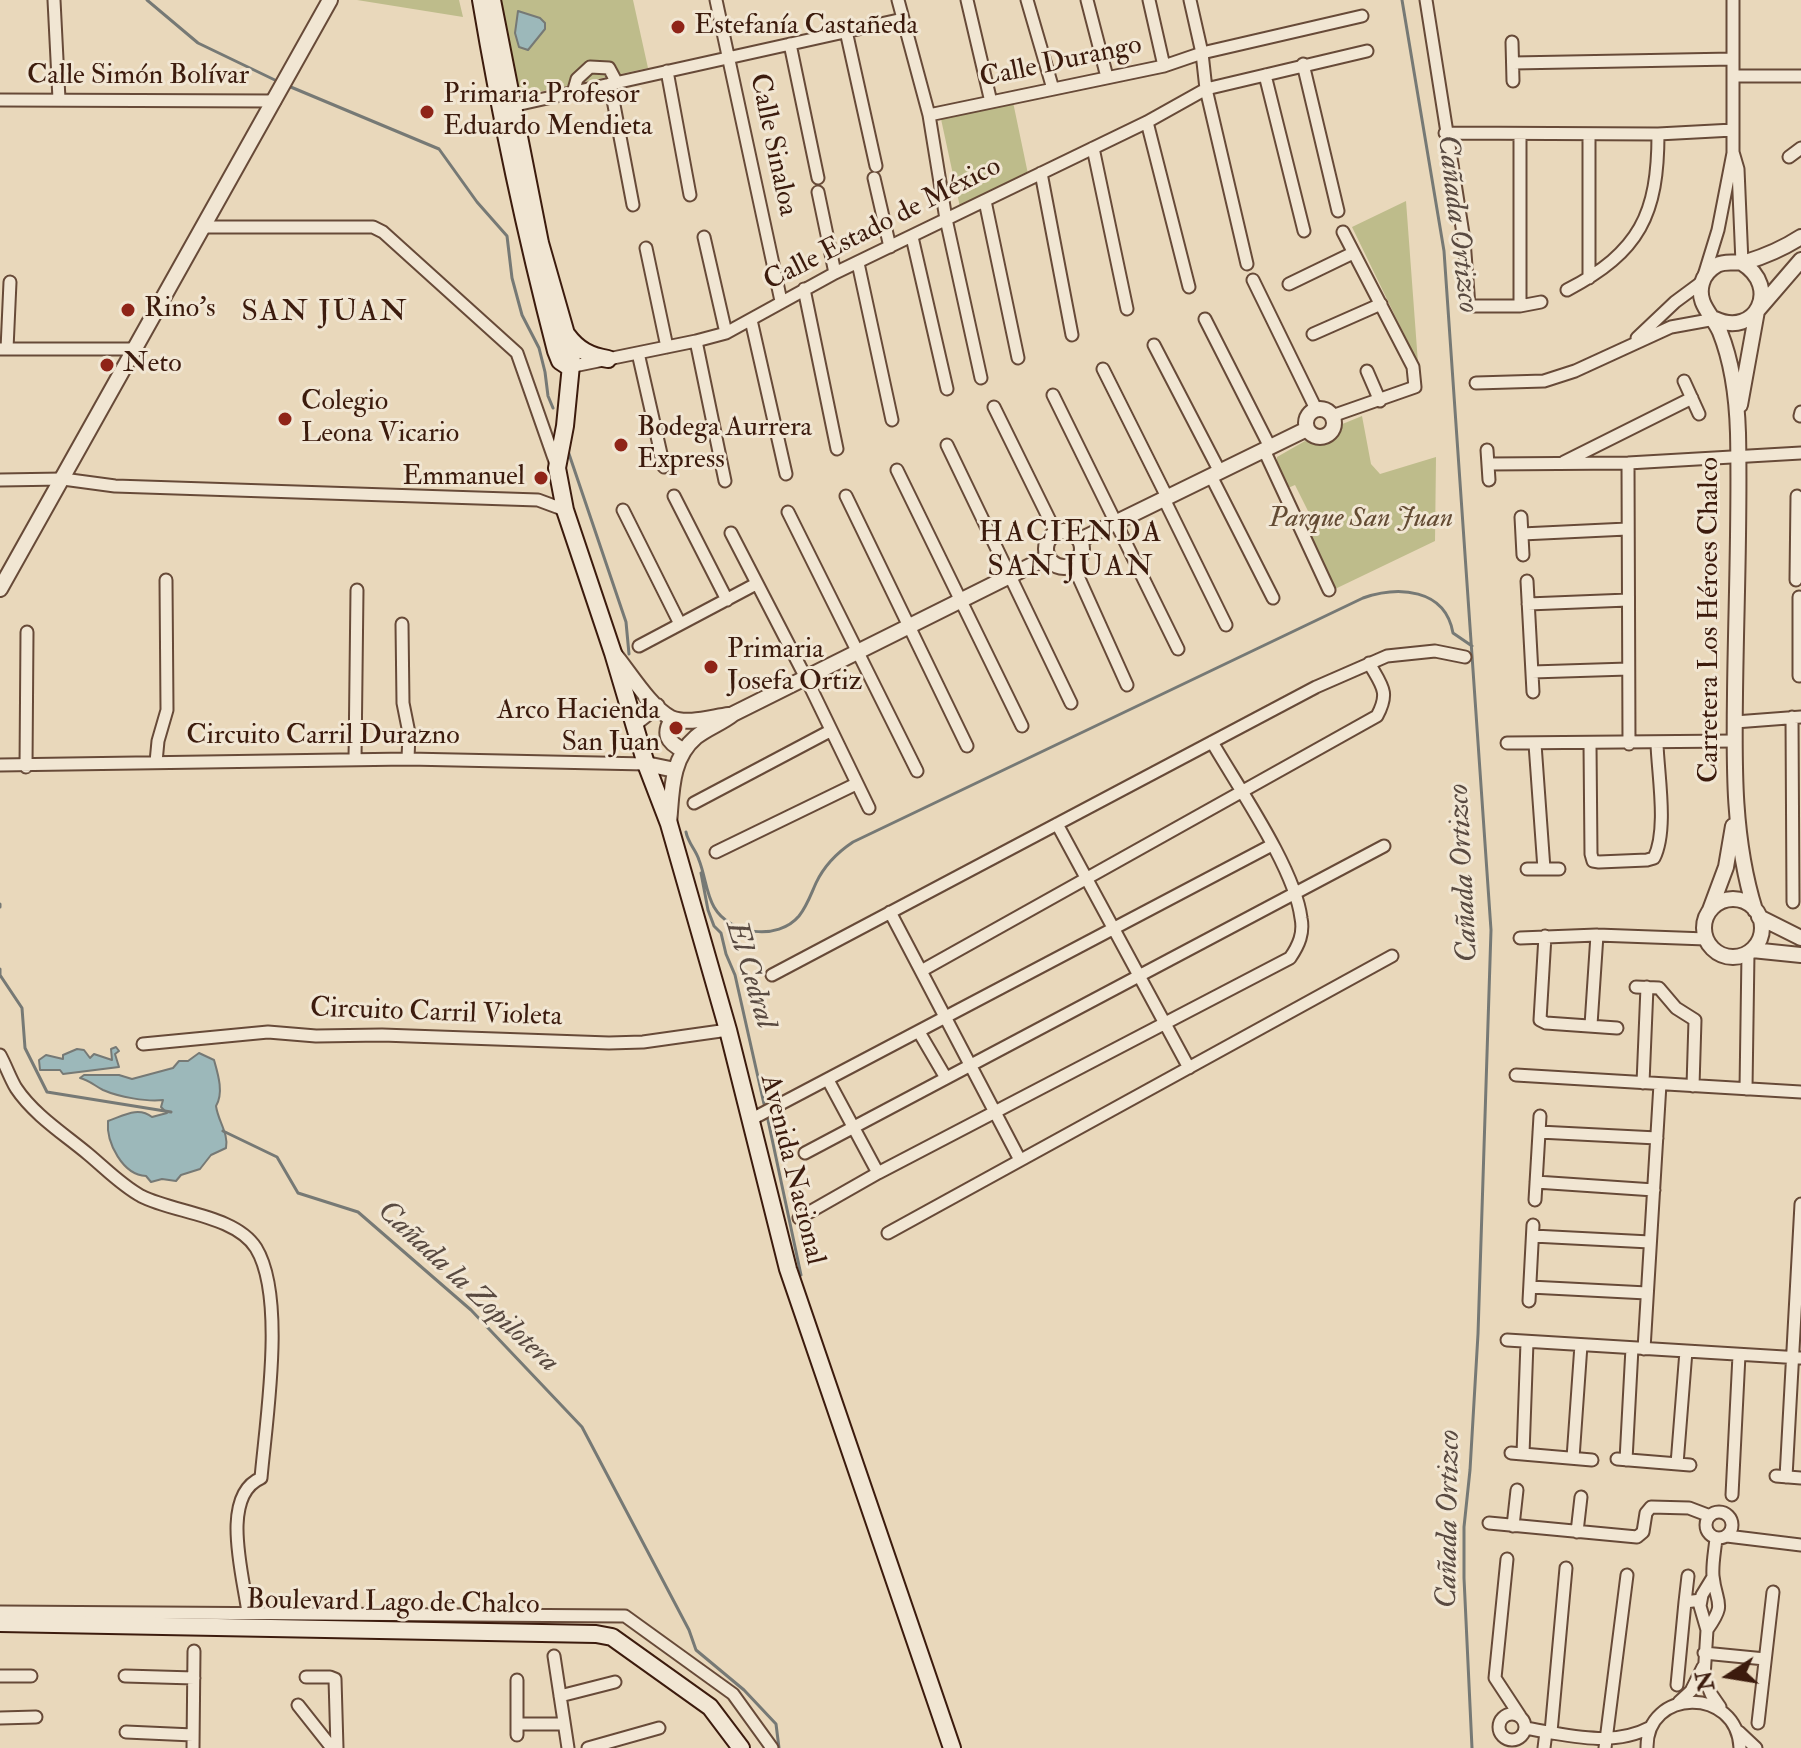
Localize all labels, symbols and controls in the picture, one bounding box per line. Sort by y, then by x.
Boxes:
place label: Estefanía Castañeda [694,10,918,44]
marker: Estefanía Castañeda [669,18,687,36]
street label: Calle Durango [977,29,1145,97]
street label: Calle Simón Bolívar [27,60,249,94]
street label: Calle Sinaloa [741,71,803,219]
place label: Primaria Profesor Eduardo Mendieta [443,79,652,145]
marker: Primaria Profesor Eduardo Mendieta [418,103,436,121]
water label: Cañada Ortizco [1427,133,1485,315]
street label: Calle Estado de México [759,151,1007,299]
place label: Rino's [144,293,216,327]
district label: SAN JUAN [241,296,409,332]
marker: Rino's [119,301,137,319]
place label: Neto [123,348,182,382]
marker: Neto [98,356,116,374]
place label: Colegio Leona Vicario [301,386,459,452]
marker: Colegio Leona Vicario [276,410,294,428]
place label: Bodega Aurrera Express [637,412,812,478]
marker: Bodega Aurrera Express [612,436,630,454]
street label: Carretera Los Héroes Chalco [1694,457,1728,783]
place label: Emmanuel [402,461,525,495]
marker: Emmanuel [532,469,550,487]
park label: Parque San Juan [1269,503,1453,537]
district label: HACIENDA SAN JUAN [979,517,1163,588]
place label: Primaria Josefa Ortiz [727,634,862,700]
marker: Primaria Josefa Ortiz [702,658,720,676]
place label: Arco Hacienda San Juan [497,695,660,761]
marker: Arco Hacienda San Juan [667,719,685,737]
street label: Circuito Carril Durazno [186,720,460,754]
water label: Cañada Ortizco [1442,783,1488,963]
water label: El Cedral [716,917,782,1033]
street label: Circuito Carril Violeta [309,993,563,1035]
street label: Avenida Nacional [751,1071,831,1269]
water label: Cañada la Zopilotera [369,1194,565,1382]
water label: Cañada Ortizco [1430,1429,1470,1609]
street label: Boulevard Lago de Chalco [246,1585,540,1623]
north arrow [1689,1636,1769,1716]
text: N [1690,1668,1721,1694]

